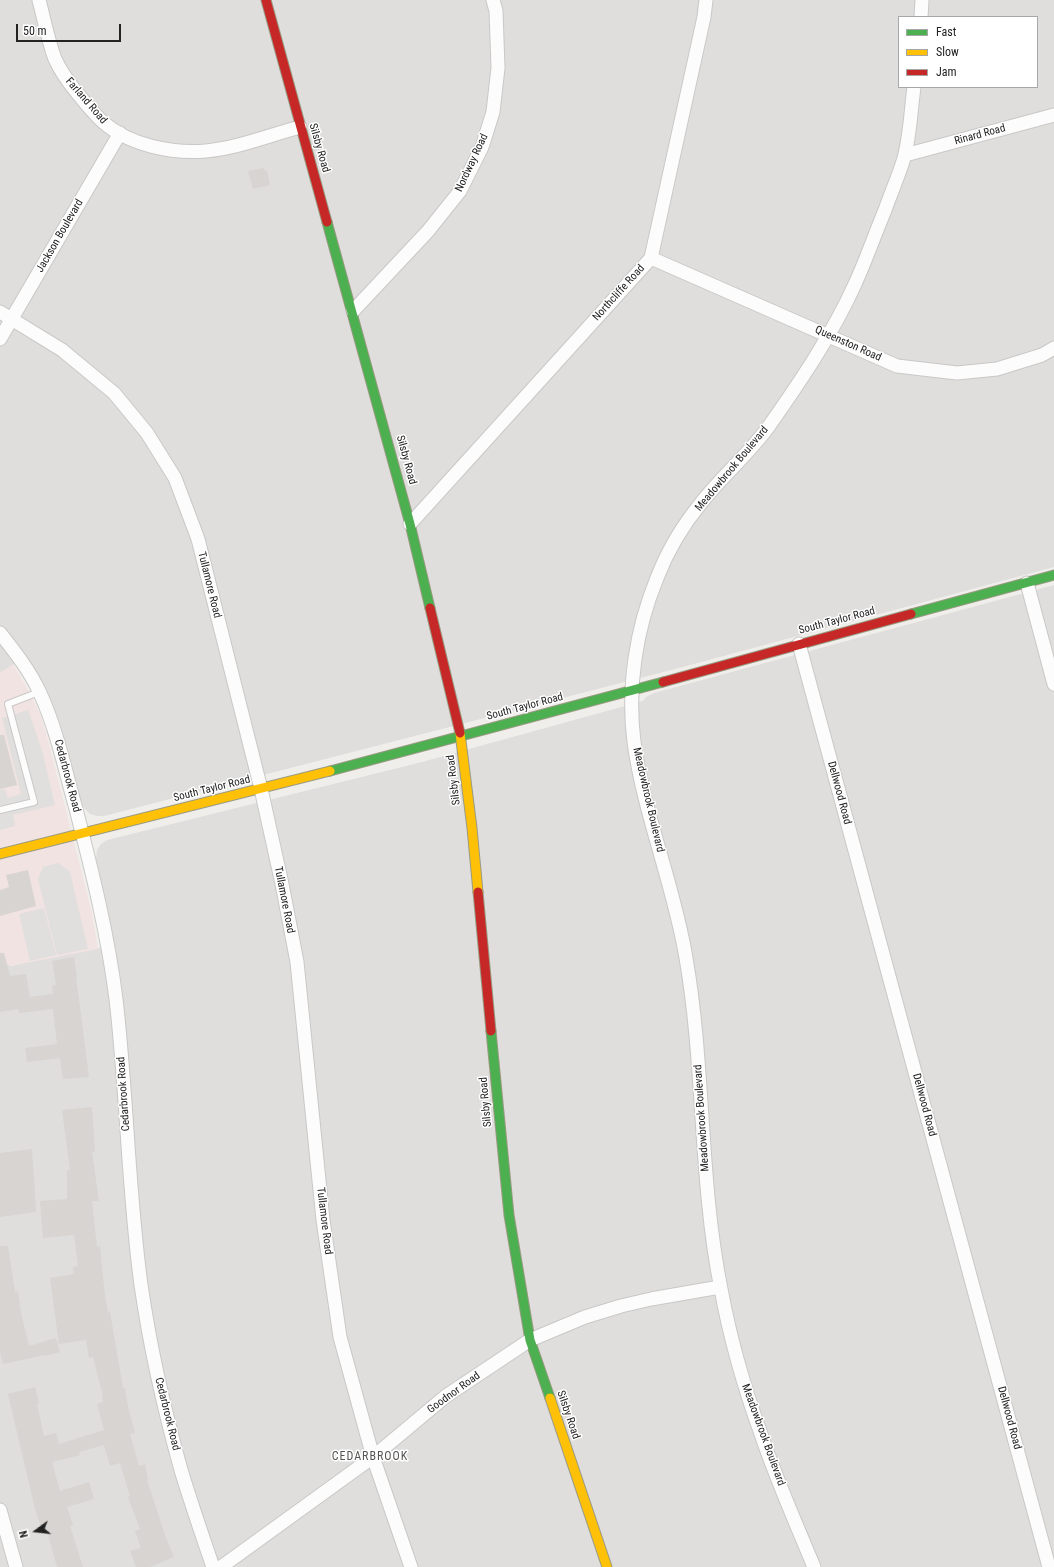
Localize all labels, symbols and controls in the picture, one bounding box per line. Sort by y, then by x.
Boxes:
scale bar [18,16,123,42]
legend [898,16,1038,88]
text: 50 m [23,24,47,38]
text: Fast [936,25,956,39]
text: Slow [936,45,959,59]
text: Jam [936,65,957,79]
street label: Farland Road [62,75,110,127]
street label: Silsby Road [306,122,332,174]
street label: Rinard Road [953,122,1007,148]
street label: Nordway Road [453,132,491,194]
street label: Jackson Boulevard [34,197,86,275]
street label: Northcliffe Road [590,262,648,324]
street label: Queenston Road [813,323,883,365]
street label: Meadowbrook Boulevard [693,424,771,514]
street label: Silsby Road [393,434,419,486]
street label: Tullamore Road [194,551,224,619]
street label: South Taylor Road [797,604,877,638]
street label: South Taylor Road [485,690,565,724]
street label: Cedarbrook Road [51,738,83,814]
street label: Meadowbrook Boulevard [630,746,666,854]
street label: Silsby Road [444,754,464,806]
street label: Dellwood Road [824,760,854,826]
street label: South Taylor Road [172,773,252,805]
street label: Tullamore Road [271,866,297,934]
street label: Cedarbrook Road [115,1056,133,1132]
street label: Meadowbrook Boulevard [692,1064,712,1172]
street label: Dellwood Road [909,1072,939,1138]
street label: Silsby Road [477,1076,495,1128]
street label: Tullamore Road [313,1187,335,1255]
street label: Goodnor Road [425,1369,483,1417]
street label: Cedarbrook Road [152,1376,182,1452]
street label: Meadowbrook Boulevard [738,1382,788,1488]
street label: Dellwood Road [994,1385,1024,1451]
street label: Silsby Road [554,1389,582,1441]
district label: CEDARBROOK [332,1450,408,1464]
north arrow [16,1511,56,1551]
text: N [17,1529,31,1539]

